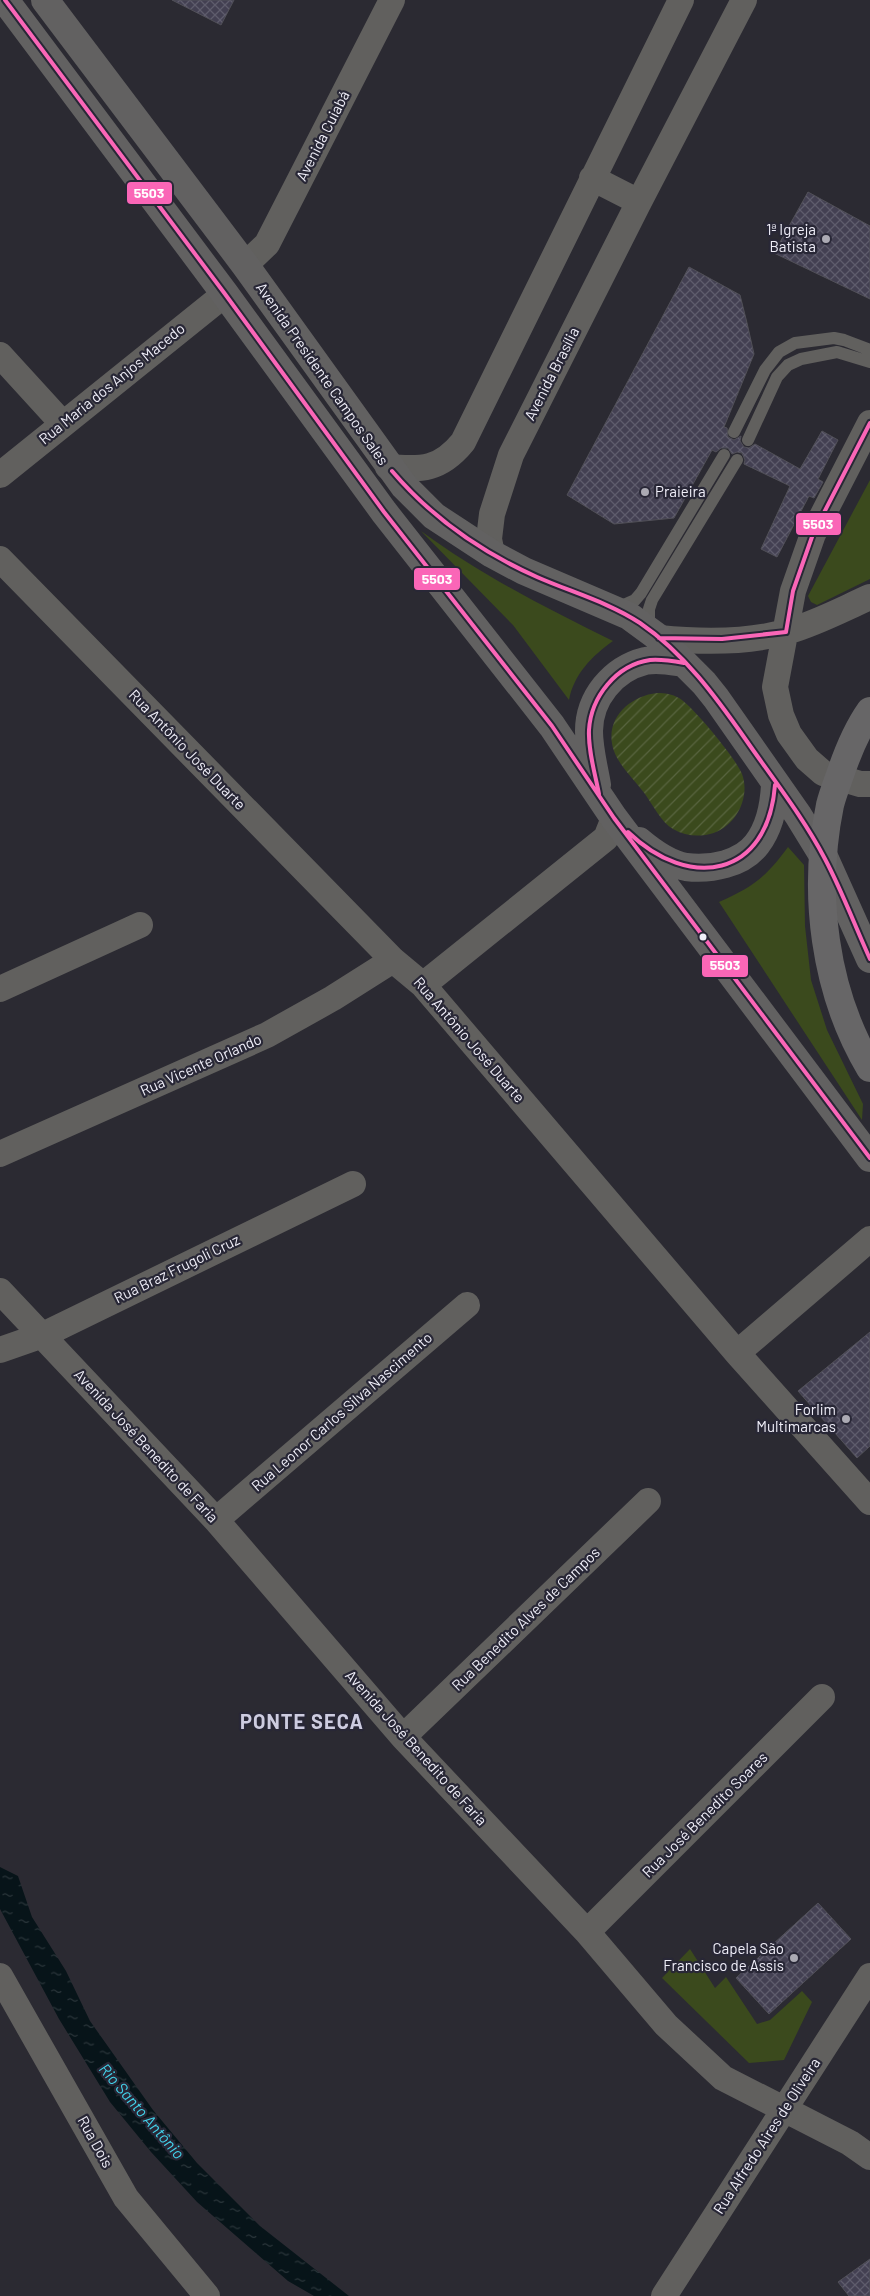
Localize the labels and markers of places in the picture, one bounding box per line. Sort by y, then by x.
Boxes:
place label: 1ª Igreja Batista [766,220,816,255]
marker: 1ª Igreja Batista [820,233,832,245]
place label: Praieira [655,482,706,500]
marker: Praieira [639,486,651,498]
unlabelled marker [698,932,708,942]
place label: Forlim Multimarcas [756,1400,836,1435]
marker: Forlim Multimarcas [840,1413,852,1425]
place label: Capela São Francisco de Assis [663,1939,784,1974]
marker: Capela São Francisco de Assis [788,1952,800,1964]

